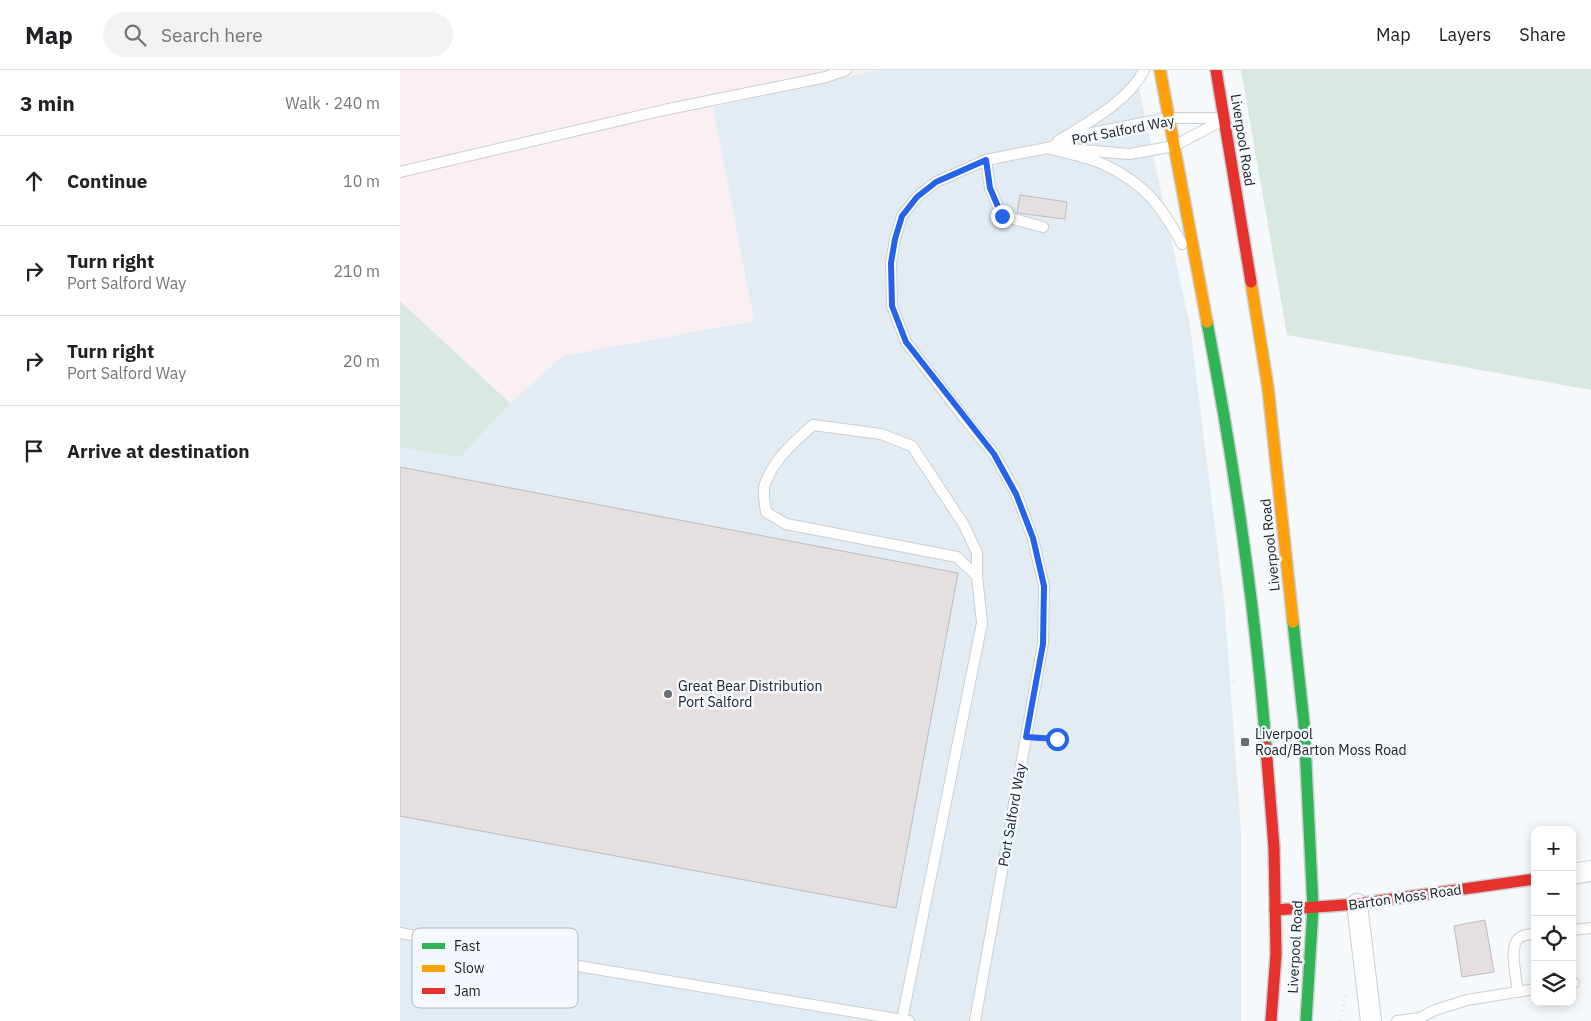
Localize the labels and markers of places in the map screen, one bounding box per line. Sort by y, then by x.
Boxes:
place label: Great Bear Distribution Port Salford [678,677,822,711]
marker: Great Bear Distribution Port Salford [662,688,674,700]
place label: Liverpool Road/Barton Moss Road [1255,725,1407,759]
marker: Liverpool Road/Barton Moss Road [1239,736,1251,748]

